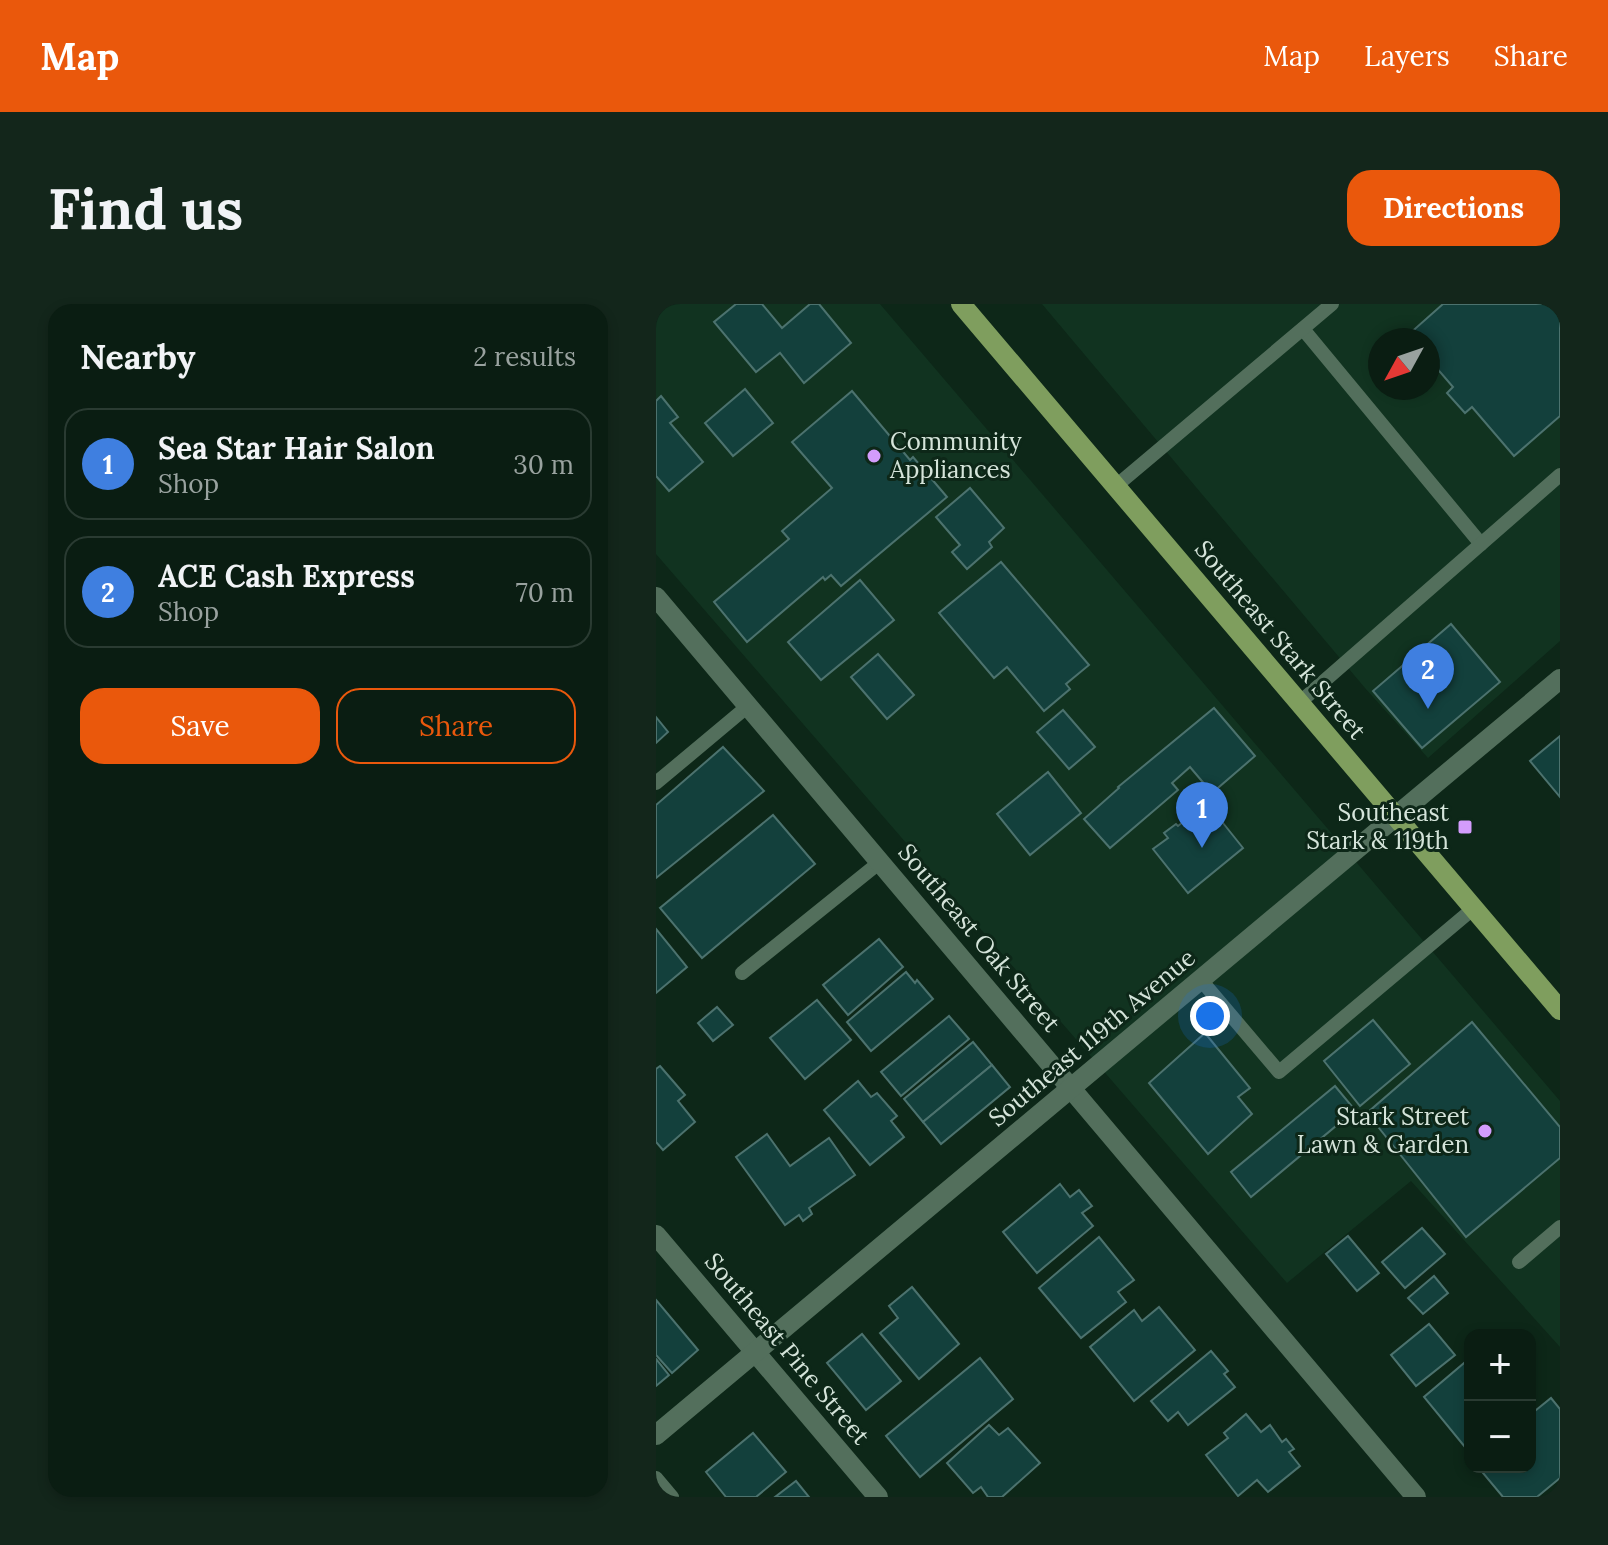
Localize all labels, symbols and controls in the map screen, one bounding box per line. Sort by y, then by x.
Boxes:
text: Map [40,32,119,80]
text: Map [1263,38,1320,74]
text: Layers [1364,38,1450,74]
text: Share [1494,38,1568,74]
button: Directions [1347,170,1560,246]
text: Find us [48,173,243,244]
north arrow [1368,328,1440,400]
text: Nearby [80,335,196,378]
text: 2 results [473,340,576,373]
place label: Community Appliances [889,426,1022,485]
text: Sea Star Hair Salon [158,429,435,467]
marker: Community Appliances [865,447,883,465]
text: 1 [103,448,113,481]
text: 30 m [513,448,574,481]
text: Shop [158,467,219,500]
street label: Southeast Stark Street [1188,534,1373,746]
text: ACE Cash Express [158,557,415,595]
text: 2 [101,576,115,609]
text: 70 m [516,576,574,609]
text: Shop [158,595,219,628]
pin: 2 [1402,643,1454,709]
button: Save [80,688,320,764]
button: Share [336,688,576,764]
pin: 1 [1176,782,1228,848]
place label: Southeast Stark & 119th [1306,797,1450,856]
marker: Southeast Stark & 119th [1456,818,1474,836]
street label: Southeast Oak Street [892,837,1068,1039]
street label: Southeast 119th Avenue [982,942,1201,1133]
your location [1190,996,1230,1036]
place label: Stark Street Lawn & Garden [1297,1101,1470,1160]
marker: Stark Street Lawn & Garden [1476,1122,1494,1140]
street label: Southeast Pine Street [698,1246,877,1451]
map controls [1464,1329,1536,1473]
button: + [1464,1329,1536,1401]
button: − [1464,1401,1536,1473]

